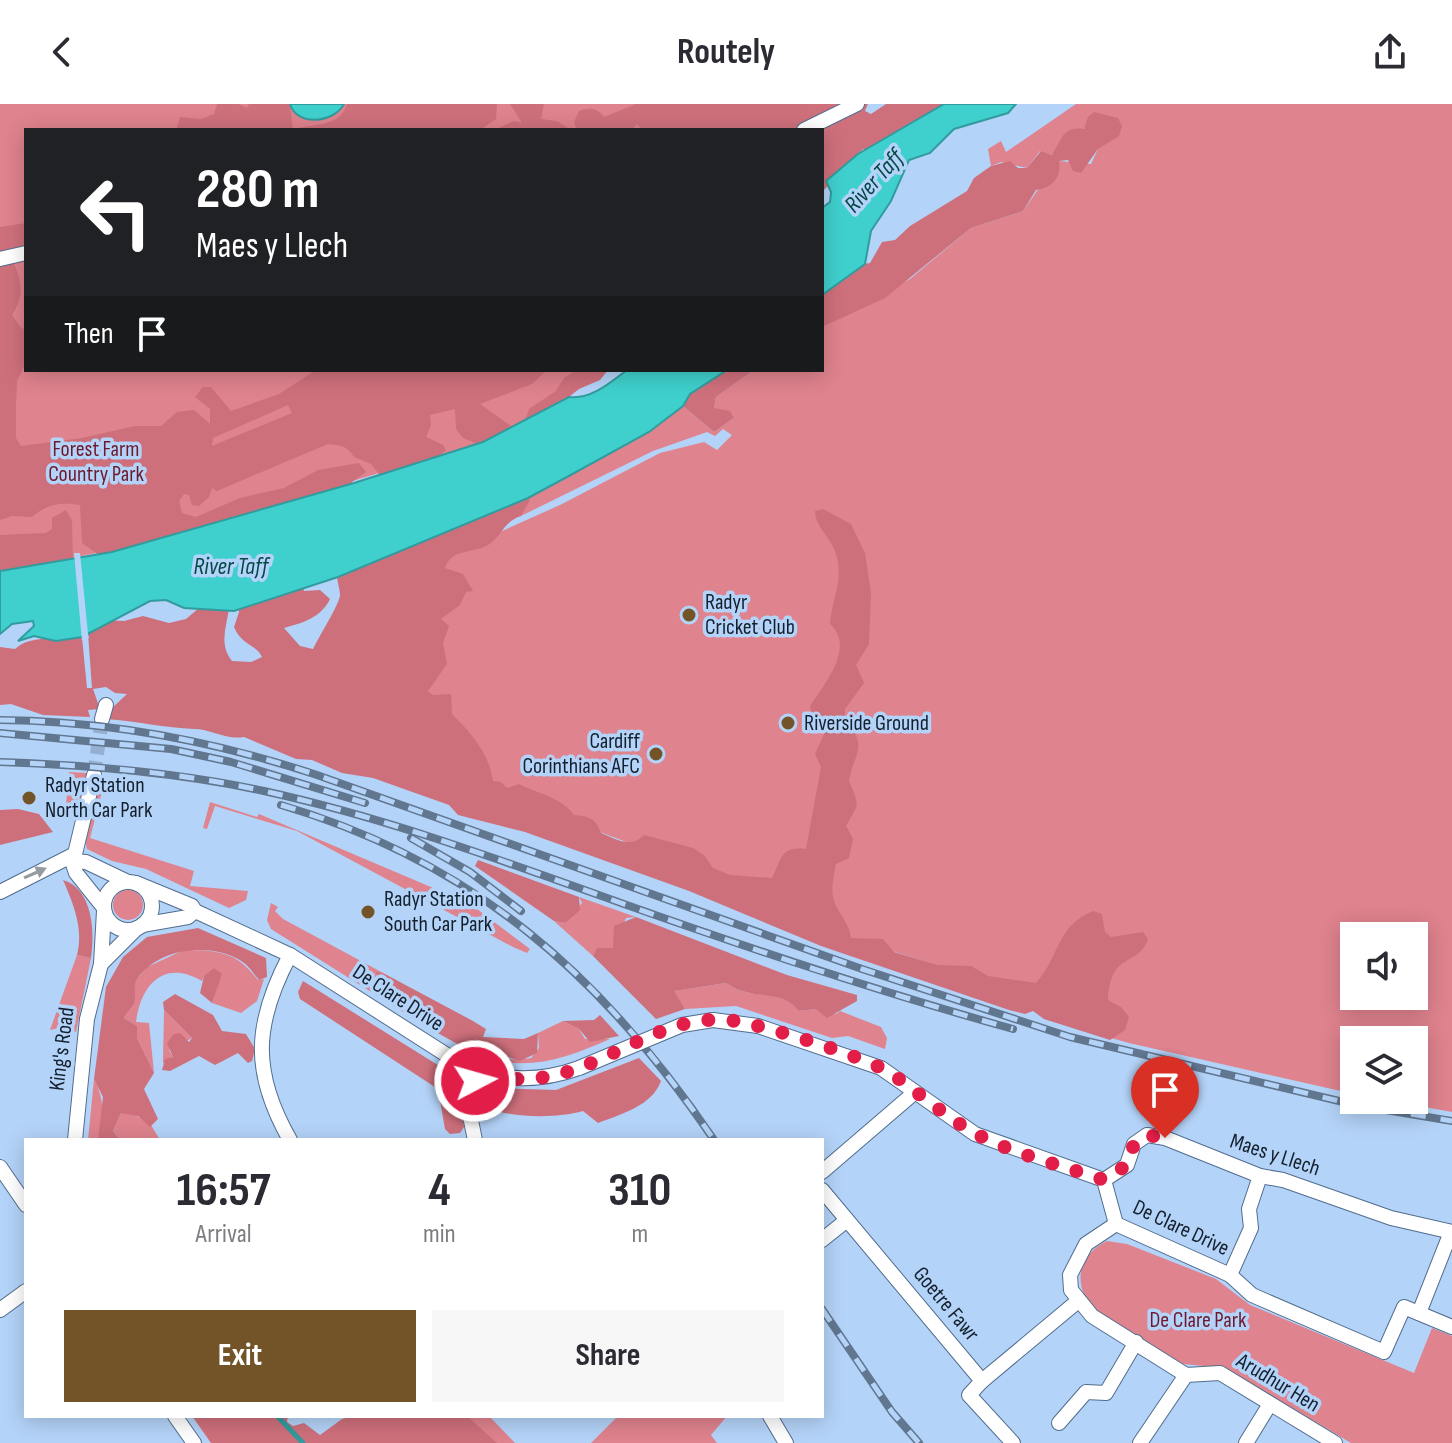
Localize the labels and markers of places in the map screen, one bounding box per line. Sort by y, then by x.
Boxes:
place label: Radyr Cricket Club [705,589,795,641]
marker: Radyr Cricket Club [680,606,698,624]
place label: Riverside Ground [804,710,929,737]
marker: Riverside Ground [779,714,797,732]
place label: Cardiff Corinthians AFC [522,728,640,780]
marker: Cardiff Corinthians AFC [647,745,665,763]
place label: Radyr Station North Car Park [45,772,153,824]
marker: Radyr Station North Car Park [20,789,38,807]
place label: Radyr Station South Car Park [384,886,493,938]
marker: Radyr Station South Car Park [359,903,377,921]
pin [1131,1056,1199,1138]

